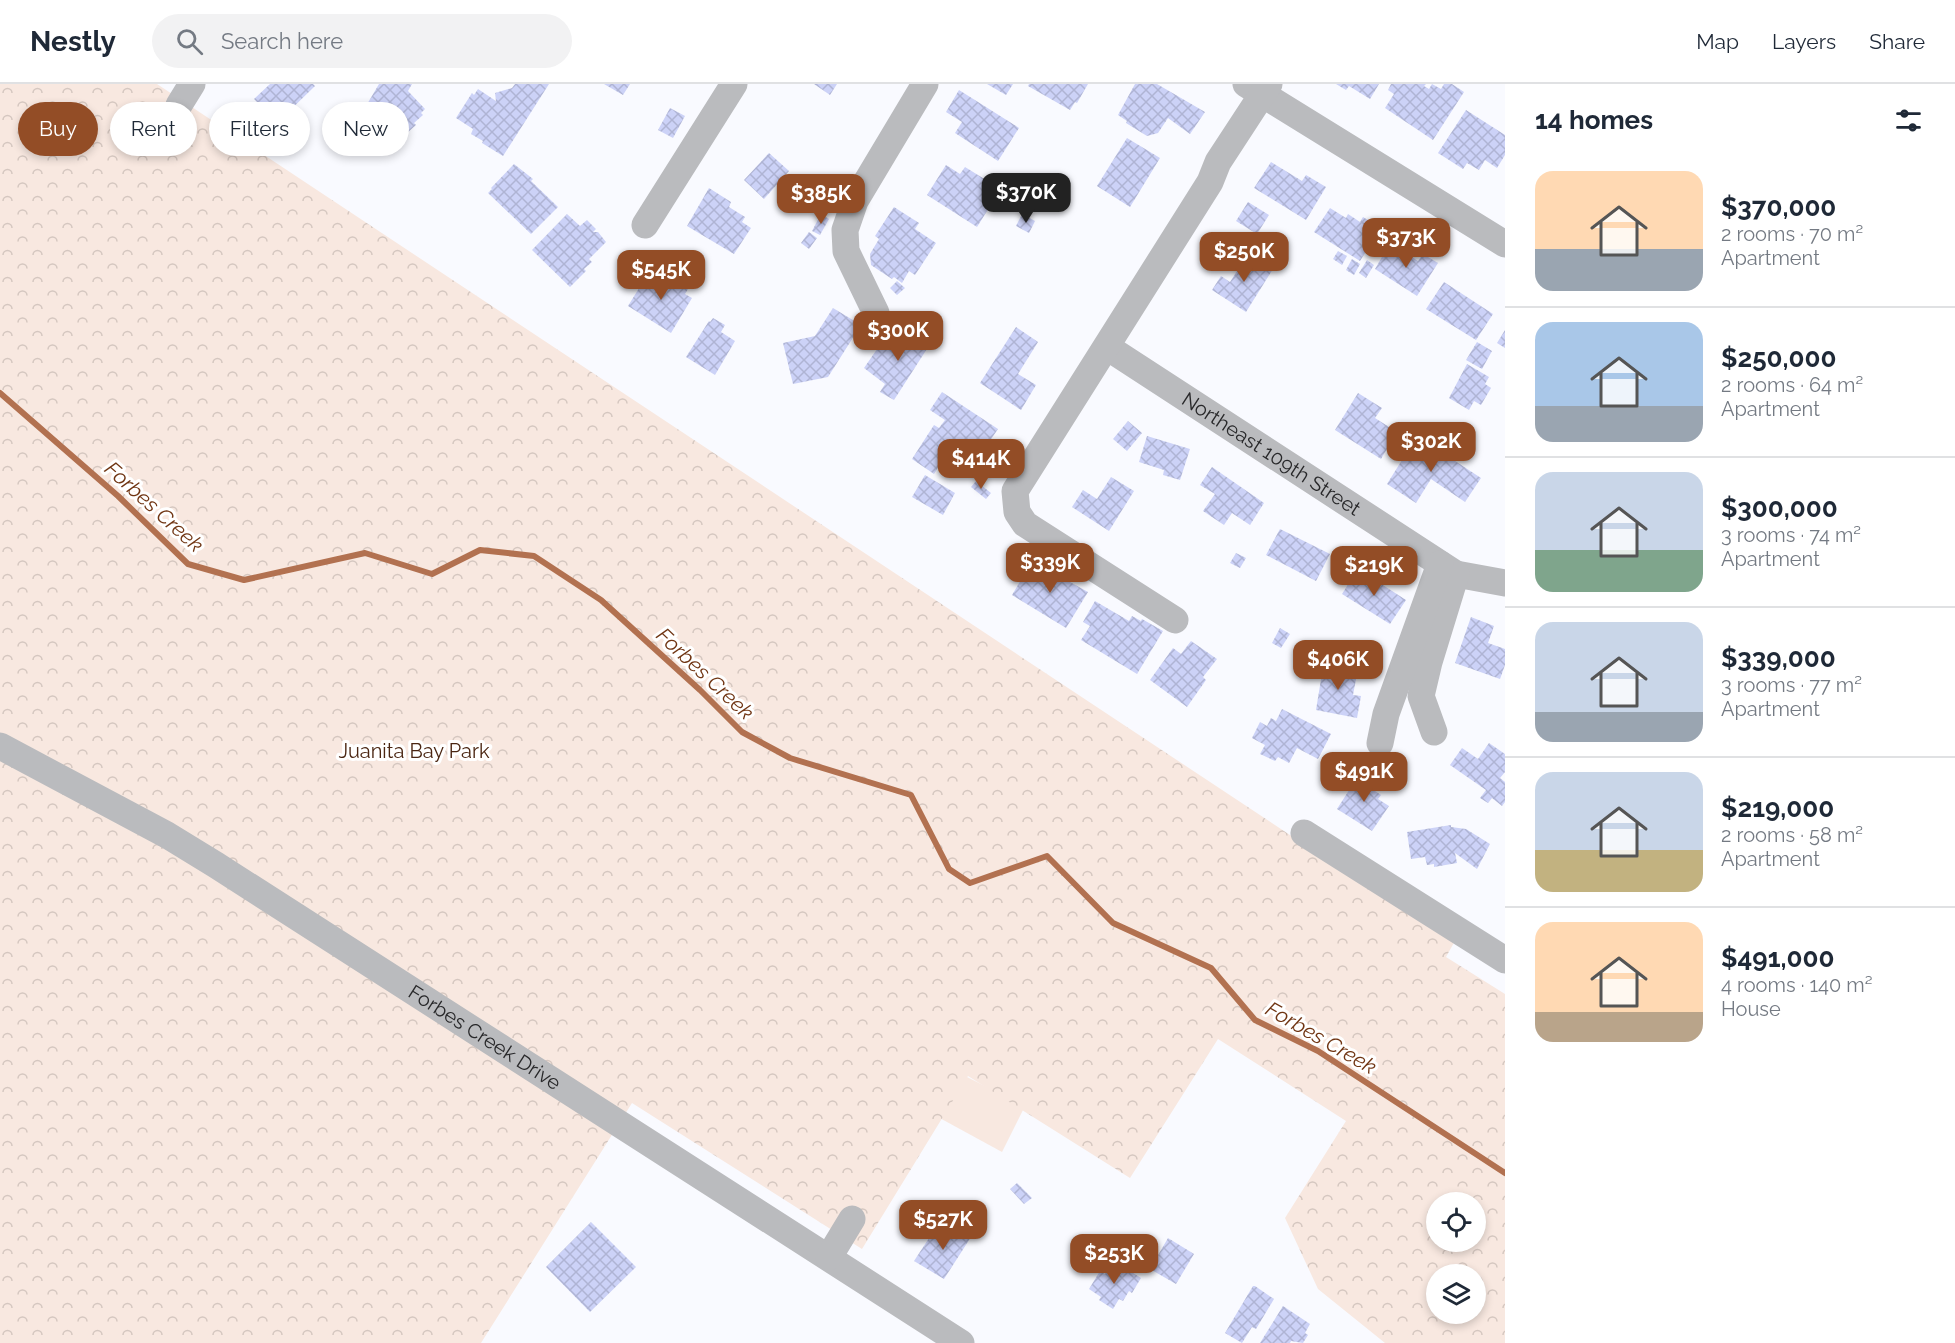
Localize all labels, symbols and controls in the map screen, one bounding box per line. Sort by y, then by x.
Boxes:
search box [152,14,572,68]
text: Nestly [30,25,116,58]
icon: search [173,25,206,58]
text: Search here [221,28,343,54]
text: Map [1696,29,1739,54]
text: Layers [1772,29,1836,54]
text: Share [1869,29,1925,54]
chip: Buy [18,102,98,156]
chip: Rent [110,102,197,156]
chip: Filters [209,102,310,156]
chip: New [322,102,409,156]
icon: filters [1892,104,1925,137]
text: 14 homes [1535,105,1653,135]
pin: $370K [984,173,1068,224]
pin: $385K [779,174,863,225]
text: $370K [996,180,1056,204]
text: $385K [791,181,851,205]
text: $370,000 [1721,192,1836,222]
icon: home [1583,195,1655,267]
pin: $373K [1364,218,1448,269]
text: 2 rooms · 70 m² [1721,222,1863,246]
text: $373K [1376,225,1436,249]
pin: $250K [1202,232,1286,283]
text: $250K [1214,239,1274,263]
text: Apartment [1721,246,1820,270]
pin: $545K [619,250,703,301]
text: $545K [631,257,691,281]
pin: $300K [856,311,940,362]
text: $300K [867,318,929,342]
text: $250,000 [1721,343,1836,373]
icon: home [1583,346,1655,418]
text: 2 rooms · 64 m² [1721,373,1863,397]
street label: Northeast 109th Street [1177,387,1365,521]
text: Apartment [1721,397,1820,421]
pin: $302K [1389,422,1473,473]
text: $302K [1401,429,1461,453]
pin: $414K [939,439,1023,490]
text: $414K [952,446,1010,470]
water label: Forbes Creek [100,456,209,557]
text: $300,000 [1721,493,1838,523]
icon: home [1583,496,1655,568]
text: 3 rooms · 74 m² [1721,523,1861,547]
pin: $339K [1008,543,1092,594]
pin: $219K [1332,546,1416,597]
text: Apartment [1721,547,1820,571]
text: $339K [1020,550,1080,574]
text: $219K [1345,553,1404,577]
water label: Forbes Creek [652,622,759,725]
pin: $406K [1296,640,1380,691]
text: $339,000 [1721,643,1836,673]
icon: home [1583,646,1655,718]
text: $406K [1307,647,1369,671]
text: 3 rooms · 77 m² [1721,673,1862,697]
text: Apartment [1721,697,1820,721]
park label: Juanita Bay Park [338,739,490,763]
pin: $491K [1322,752,1406,803]
text: $491K [1334,759,1394,783]
text: $219,000 [1721,793,1834,823]
icon: home [1583,796,1655,868]
text: 2 rooms · 58 m² [1721,823,1863,847]
text: Apartment [1721,847,1820,871]
text: $491,000 [1721,943,1834,973]
icon: home [1583,946,1655,1018]
text: 4 rooms · 140 m² [1721,973,1873,997]
street label: Forbes Creek Drive [404,980,566,1095]
water label: Forbes Creek [1261,996,1381,1079]
text: House [1721,997,1781,1021]
map controls [1426,1192,1486,1324]
button: locate [1426,1192,1486,1252]
pin: $527K [901,1200,985,1251]
text: $527K [913,1207,973,1231]
pin: $253K [1072,1234,1156,1285]
text: $253K [1084,1241,1144,1265]
button: layers [1426,1264,1486,1324]

